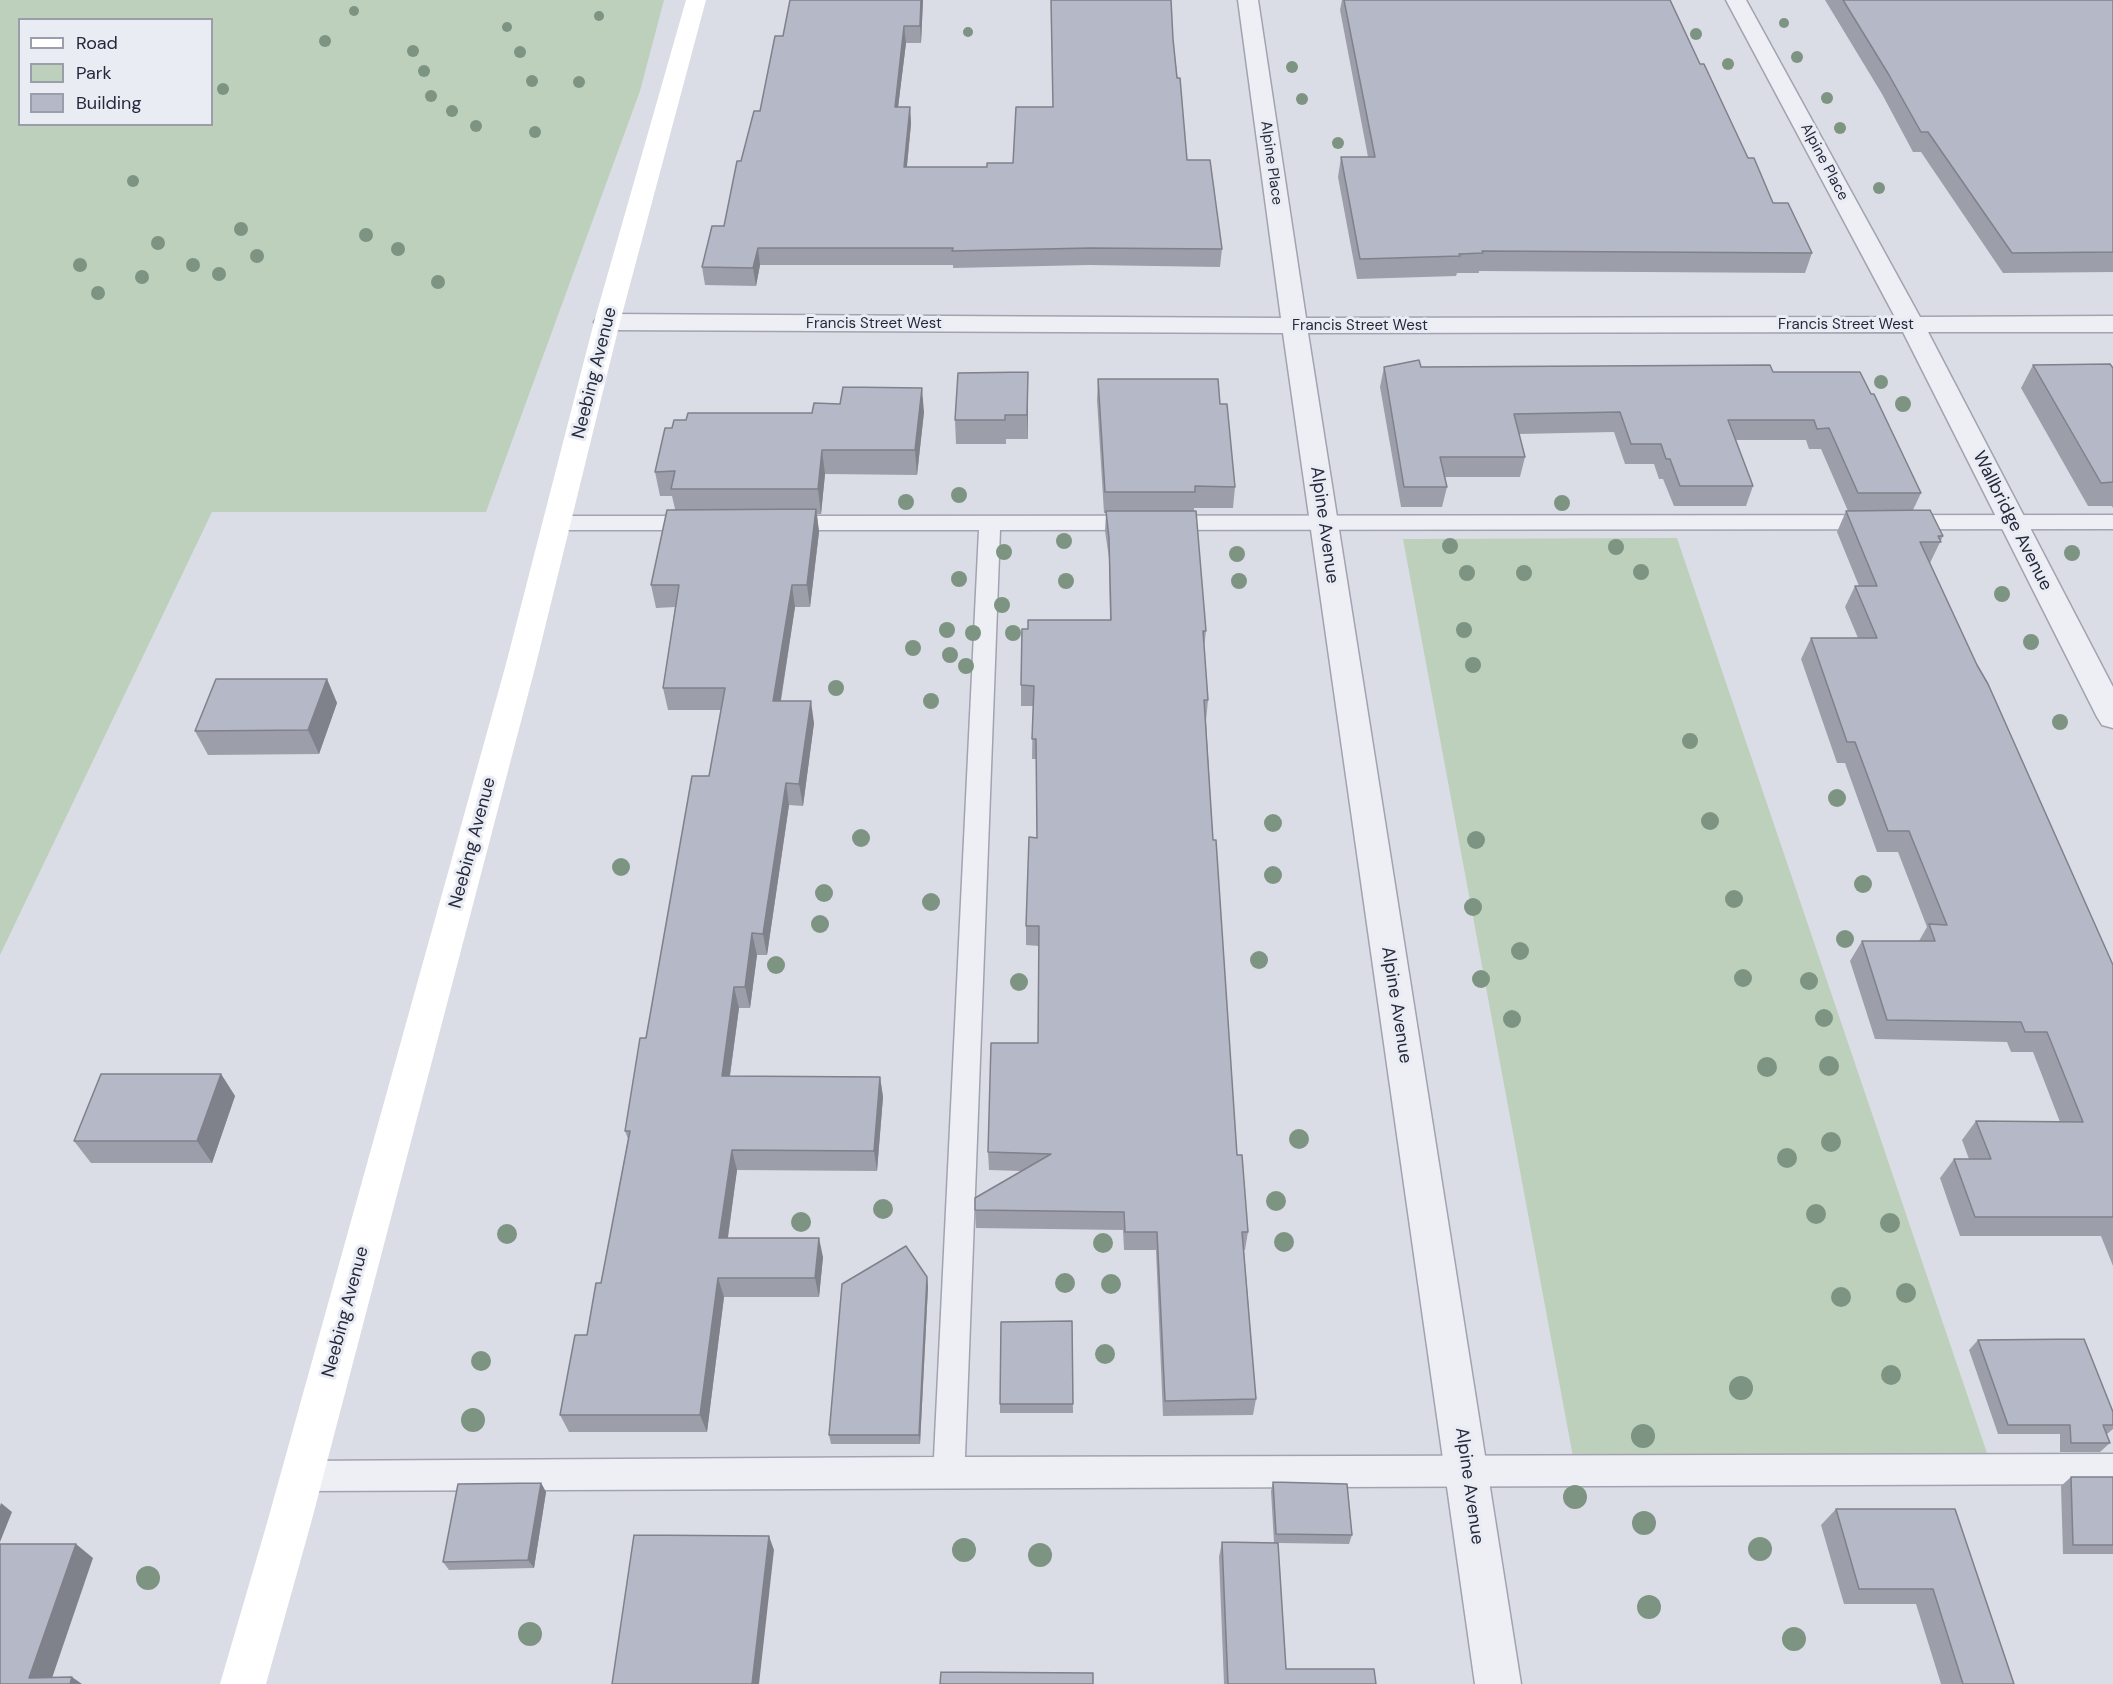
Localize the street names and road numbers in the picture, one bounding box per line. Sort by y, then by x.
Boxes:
street label: Alpine Place [1256,120,1286,206]
street label: Alpine Place [1796,120,1852,204]
street label: Neebing Avenue [568,305,622,441]
street label: Francis Street West [806,315,942,333]
street label: Francis Street West [1778,316,1914,334]
street label: Francis Street West [1292,317,1428,335]
street label: Wallbridge Avenue [1967,448,2057,594]
street label: Alpine Avenue [1305,465,1343,585]
street label: Neebing Avenue [445,775,501,911]
street label: Alpine Avenue [1376,945,1416,1065]
street label: Neebing Avenue [318,1244,374,1380]
street label: Alpine Avenue [1450,1426,1488,1546]

